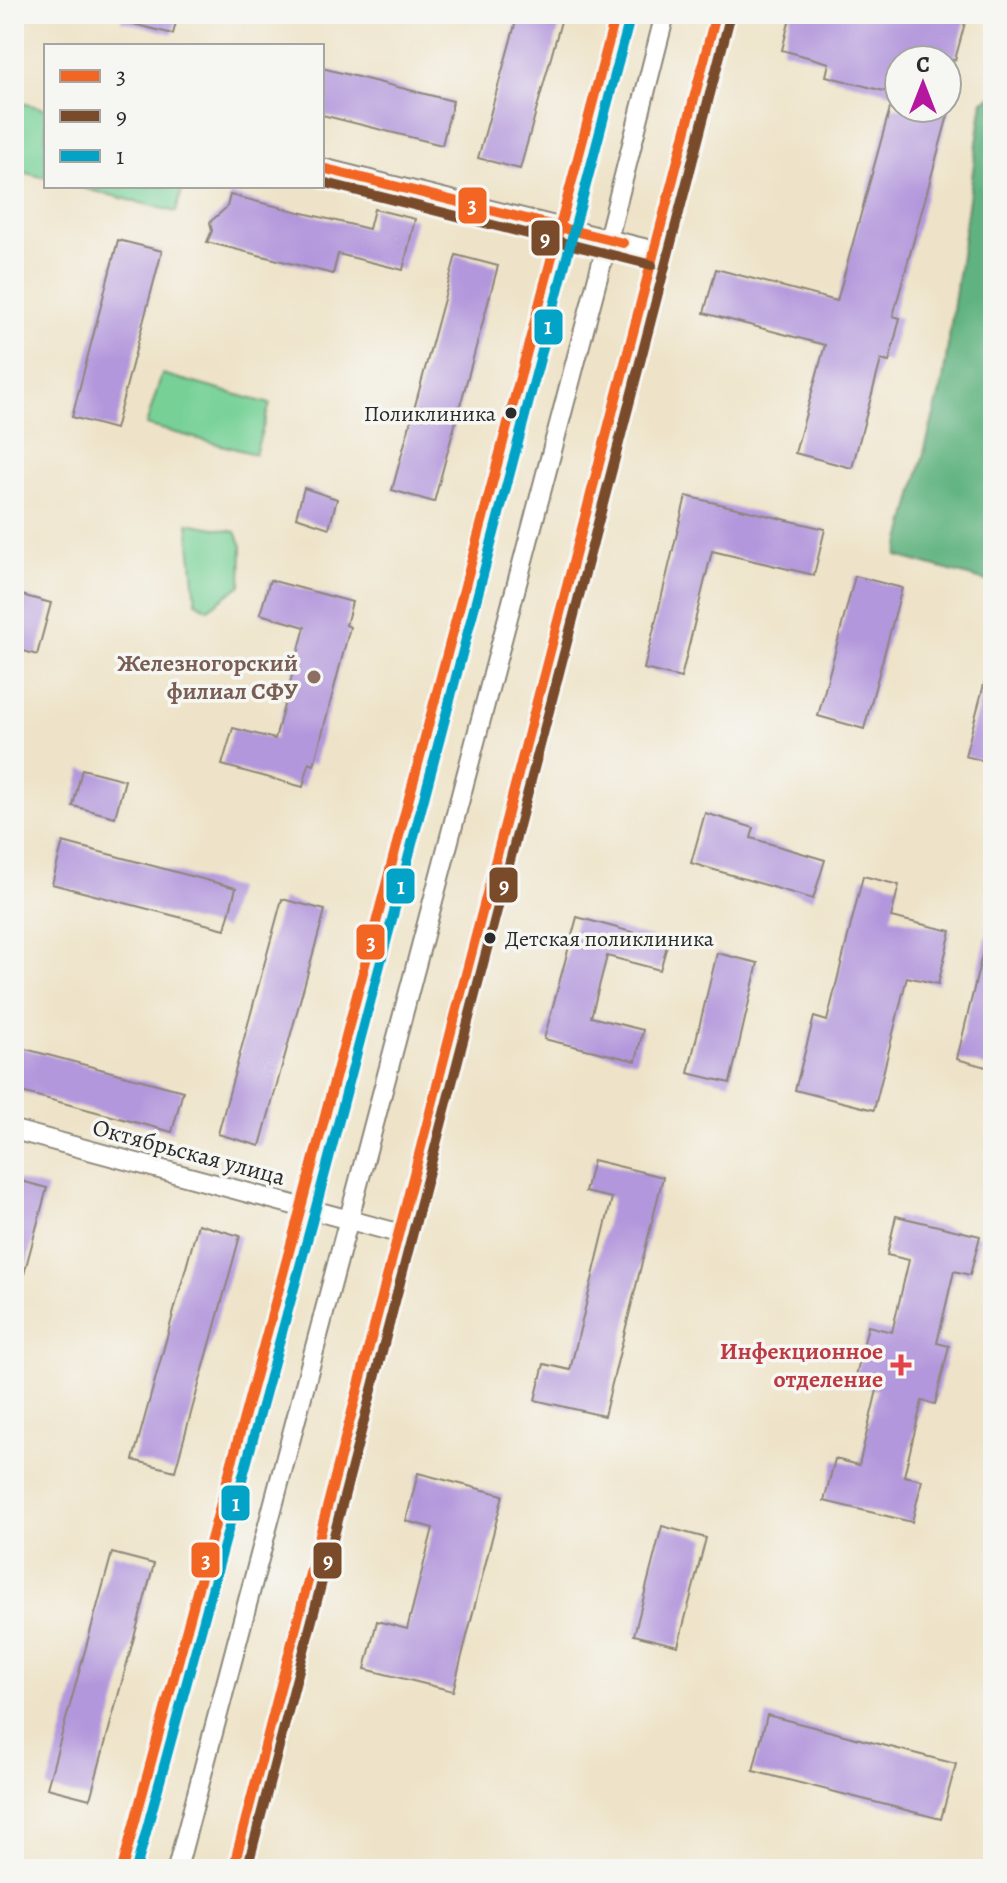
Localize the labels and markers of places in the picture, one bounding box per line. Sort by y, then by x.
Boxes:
place label: Поликлиника [364,399,497,429]
marker: Поликлиника [503,405,519,421]
place label: Железногорский филиал СФУ [117,647,299,707]
marker: Железногорский филиал СФУ [305,668,323,686]
place label: Детская поликлиника [505,924,715,954]
marker: Детская поликлиника [482,930,498,946]
place label: Инфекционное отделение [720,1335,883,1395]
marker: Инфекционное отделение [890,1354,912,1376]

